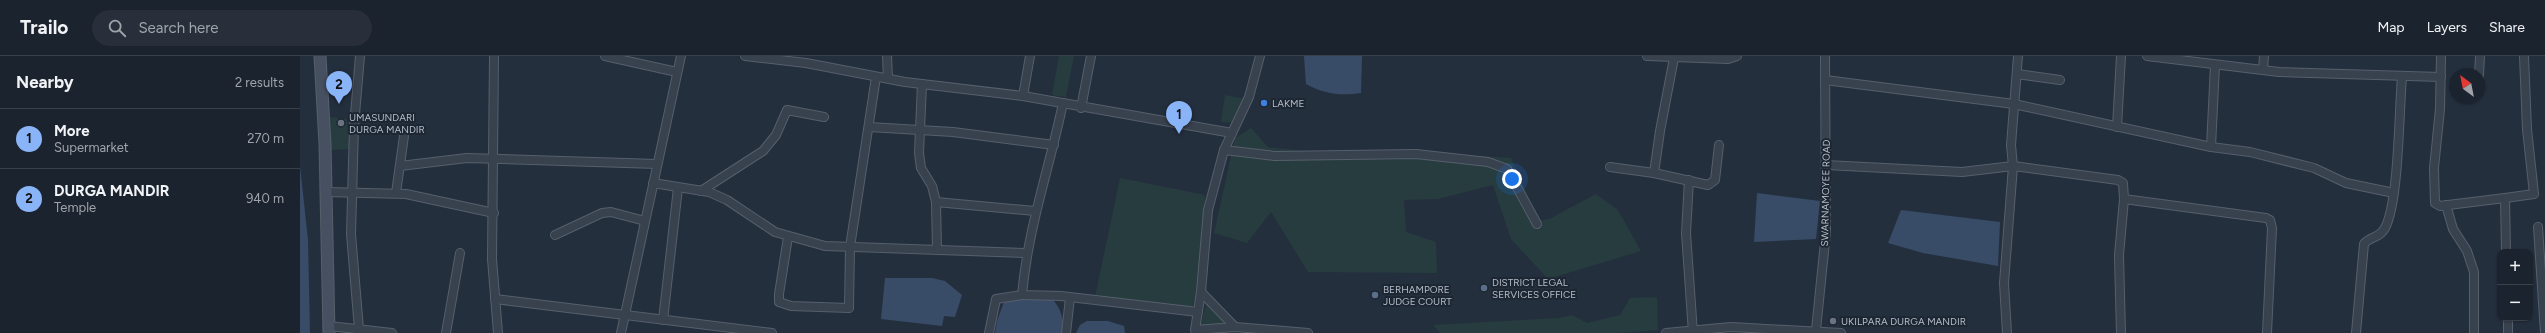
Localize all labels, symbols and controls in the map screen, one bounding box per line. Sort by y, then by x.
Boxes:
search box [92,10,372,46]
text: Trailo [20,16,68,39]
icon: search [106,17,128,39]
text: Search here [138,19,219,37]
text: Map [2377,19,2405,36]
text: Layers [2427,19,2467,36]
text: Share [2489,19,2525,36]
north arrow [2449,68,2485,104]
pin: 2 [326,71,352,104]
text: Nearby [16,72,74,92]
text: 2 results [235,75,284,90]
place label: LAKME [1272,97,1305,110]
marker: LAKME [1259,98,1269,108]
pin: 1 [1166,101,1192,134]
place label: UMASUNDARI DURGA MANDIR [349,111,425,136]
marker: UMASUNDARI DURGA MANDIR [336,118,346,128]
text: More [54,122,90,140]
text: 1 [26,131,32,146]
text: 270 m [247,131,284,146]
street label: SWARNAMOYEE ROAD [1818,139,1833,247]
text: Supermarket [54,140,129,155]
your location [1502,169,1522,189]
text: DURGA MANDIR [54,182,169,200]
text: 2 [25,191,33,206]
text: 940 m [246,191,284,206]
text: Temple [54,200,96,215]
map controls [2497,249,2533,321]
button: + [2497,249,2533,285]
place label: DISTRICT LEGAL SERVICES OFFICE [1492,276,1576,301]
place label: BERHAMPORE JUDGE COURT [1383,283,1452,308]
marker: DISTRICT LEGAL SERVICES OFFICE [1479,283,1489,293]
button: − [2497,285,2533,321]
marker: BERHAMPORE JUDGE COURT [1370,290,1380,300]
place label: UKILPARA DURGA MANDIR [1841,315,1966,328]
marker: UKILPARA DURGA MANDIR [1828,316,1838,326]

